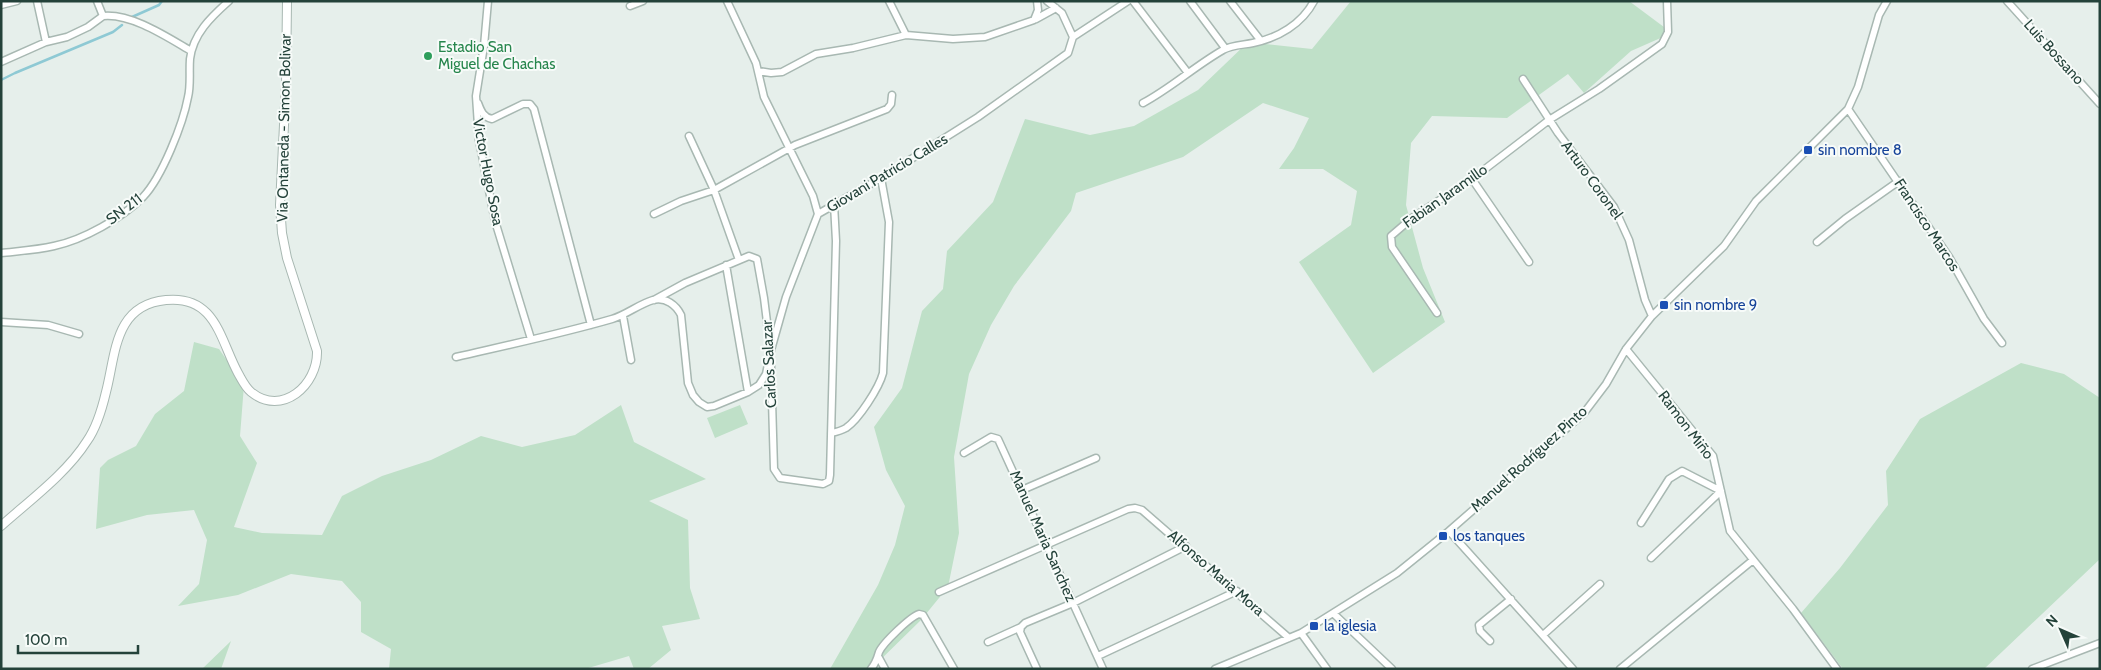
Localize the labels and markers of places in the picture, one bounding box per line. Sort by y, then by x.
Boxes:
place label: Estadio San Miguel de Chachas [438,38,555,73]
marker: Estadio San Miguel de Chachas [422,50,434,62]
place label: sin nombre 8 [1818,141,1902,159]
marker: sin nombre 8 [1802,144,1814,156]
place label: sin nombre 9 [1674,296,1757,314]
marker: sin nombre 9 [1658,299,1670,311]
place label: los tanques [1453,527,1525,545]
marker: los tanques [1437,530,1449,542]
place label: la iglesia [1324,617,1377,635]
marker: la iglesia [1308,620,1320,632]

